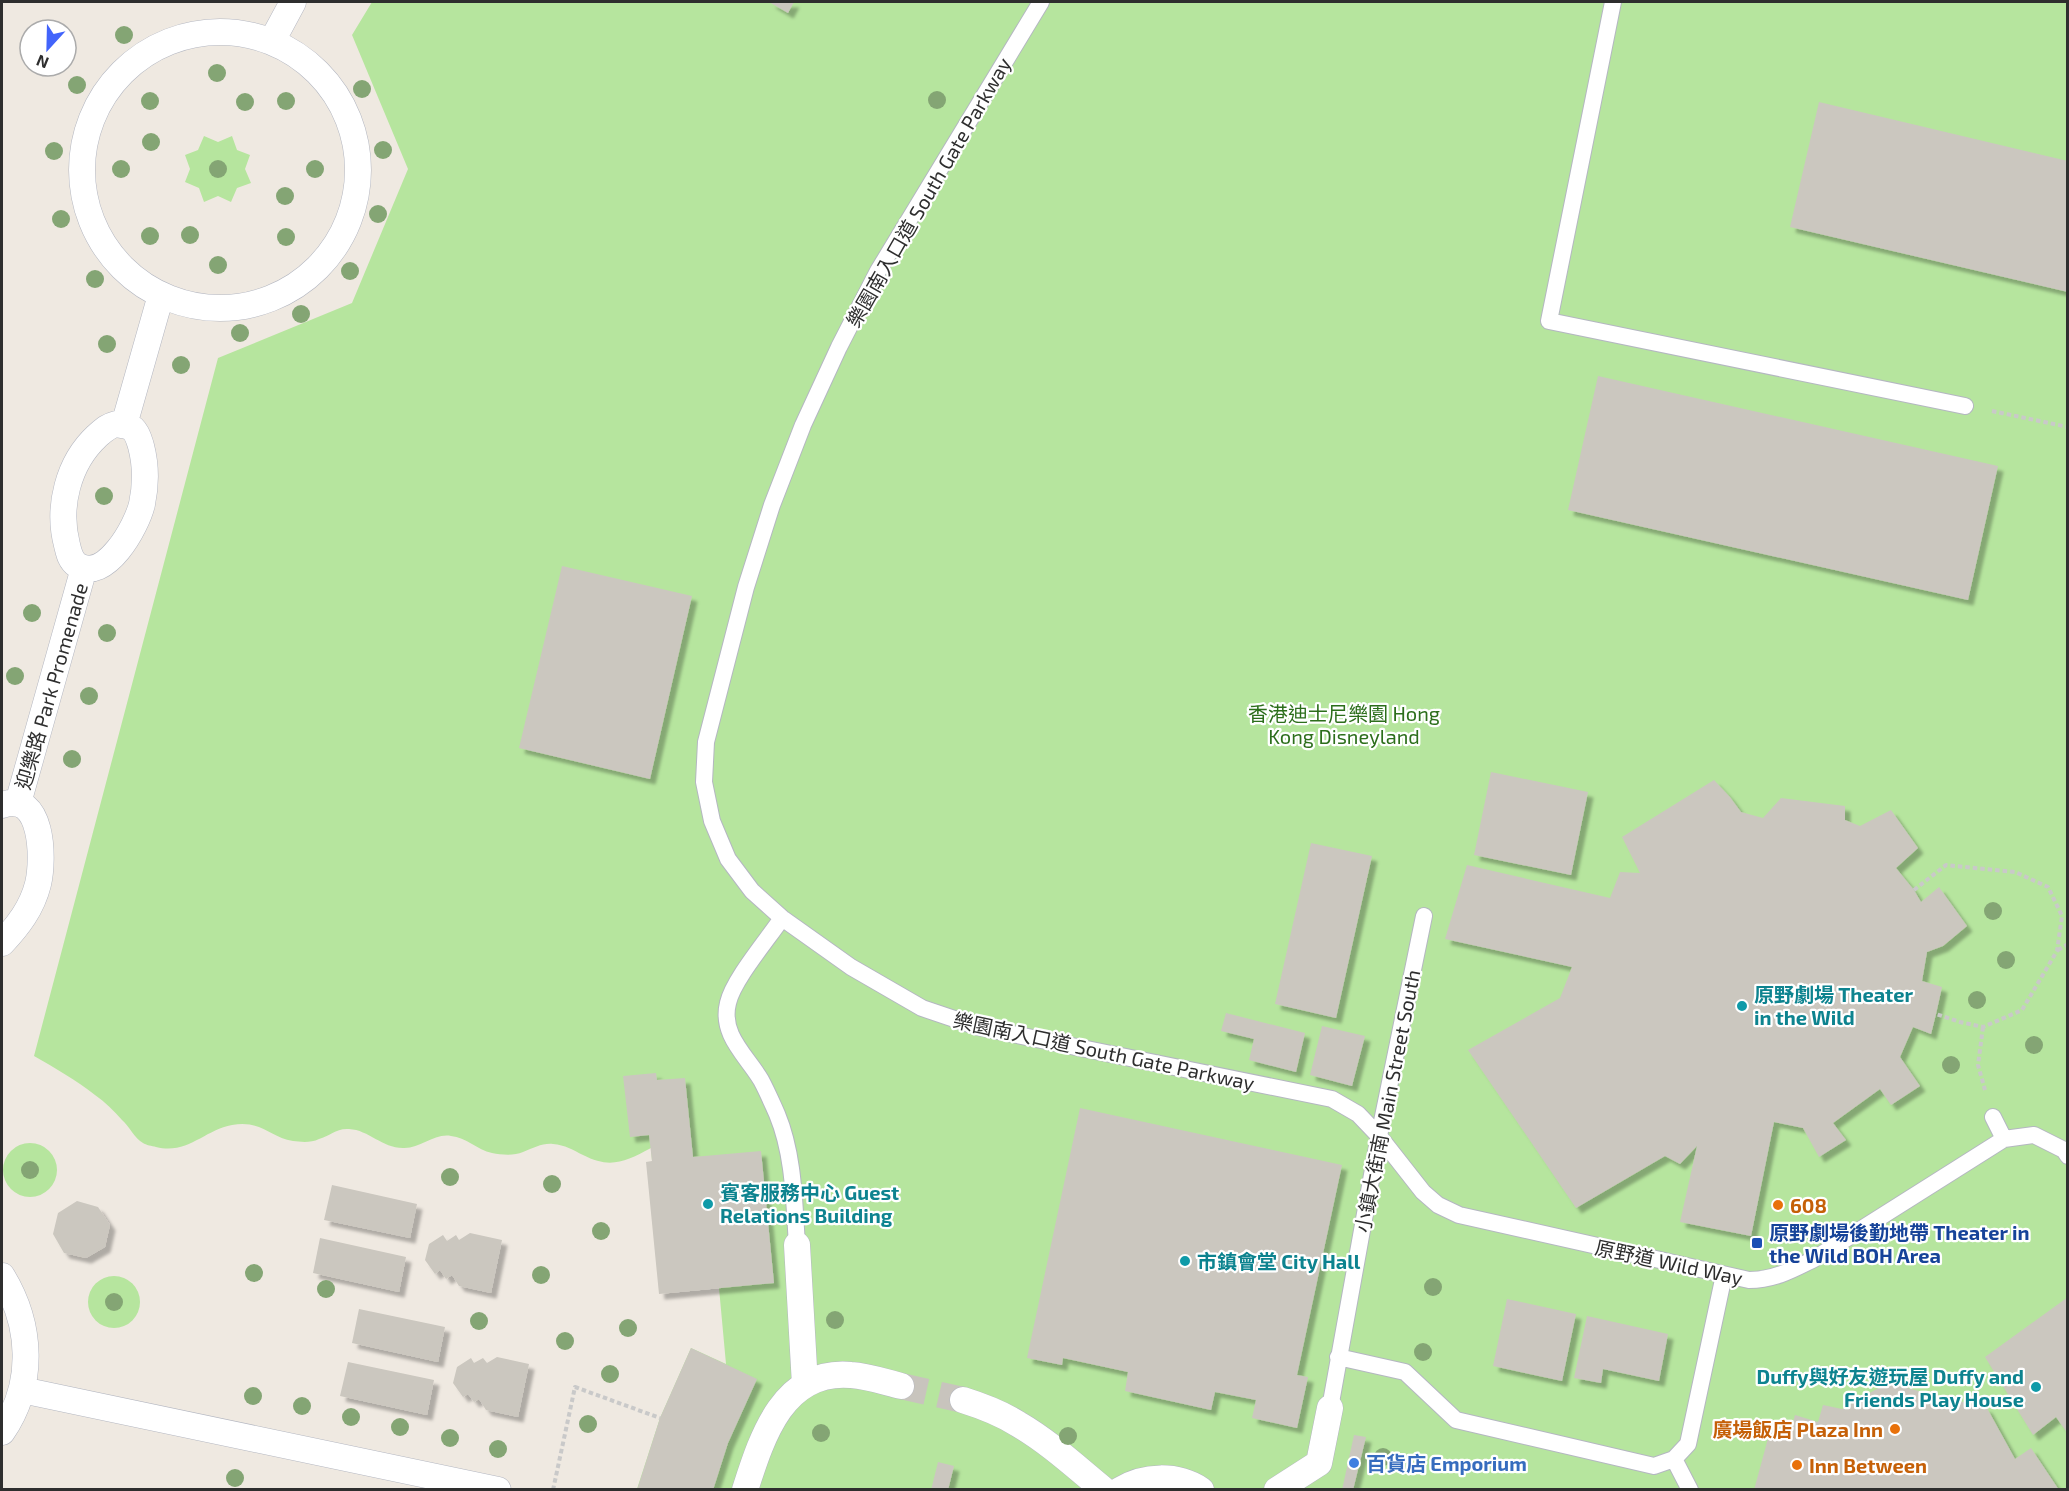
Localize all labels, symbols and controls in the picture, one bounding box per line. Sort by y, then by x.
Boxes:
north arrow [18,18,78,78]
text: N [33,51,51,73]
street label: 樂園南入口道 South Gate Parkway [841,53,1015,331]
street label: 迎樂路 Park Promenade [10,580,92,792]
park label: 香港迪士尼樂園 Hong Kong Disneyland [1248,701,1440,748]
street label: 小鎮大街南 Main Street South [1350,968,1424,1234]
place label: 原野劇場 Theater in the Wild [1754,982,1914,1029]
marker: 原野劇場 Theater in the Wild [1735,999,1749,1013]
street label: 樂園南入口道 South Gate Parkway [951,1007,1257,1095]
place label: 賓客服務中心 Guest Relations Building [720,1180,899,1227]
place label: 608 [1790,1193,1827,1217]
marker: 賓客服務中心 Guest Relations Building [701,1197,715,1211]
marker: 608 [1771,1198,1785,1212]
place label: 原野劇場後勤地帶 Theater in the Wild BOH Area [1769,1220,2030,1267]
street label: 原野道 Wild Way [1593,1235,1745,1289]
marker: 原野劇場後勤地帶 Theater in the Wild BOH Area [1750,1236,1764,1250]
place label: 市鎮會堂 City Hall [1197,1249,1361,1274]
marker: 市鎮會堂 City Hall [1178,1254,1192,1268]
place label: Duffy與好友遊玩屋 Duffy and Friends Play House [1756,1364,2024,1412]
marker: Duffy與好友遊玩屋 Duffy and Friends Play House [2029,1380,2043,1394]
place label: 廣場飯店 Plaza Inn [1712,1417,1883,1441]
marker: 廣場飯店 Plaza Inn [1888,1422,1902,1436]
place label: 百貨店 Emporium [1366,1451,1527,1475]
place label: Inn Between [1809,1453,1927,1477]
marker: 百貨店 Emporium [1347,1456,1361,1470]
marker: Inn Between [1790,1458,1804,1472]

